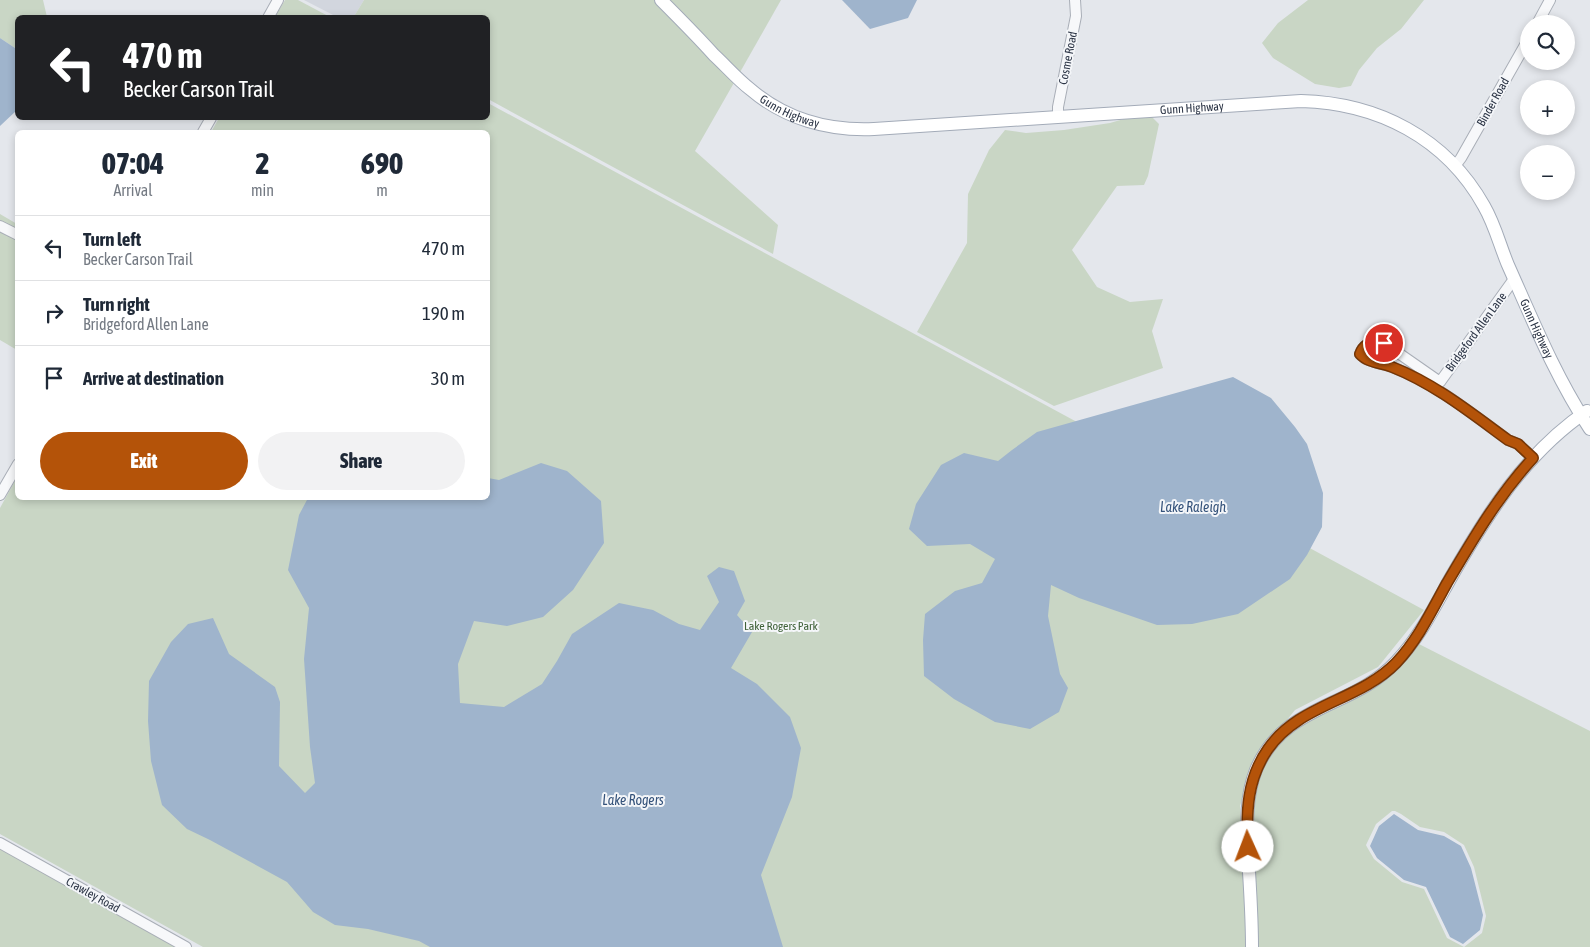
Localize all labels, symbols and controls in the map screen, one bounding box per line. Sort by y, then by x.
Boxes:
map controls [1520,15,1575,200]
button: search [1520,15,1575,70]
street label: Cosme Road [1056,30,1080,86]
icon: left [40,35,105,100]
text: 470 m [123,35,202,75]
street label: Binder Road [1474,75,1512,129]
text: Becker Carson Trail [123,76,274,102]
button: + [1520,80,1575,135]
street label: Gunn Highway [757,92,821,131]
street label: Gunn Highway [1160,99,1224,117]
button: − [1520,145,1575,200]
text: 07:04 [102,146,164,180]
text: 2 [255,146,270,180]
text: 690 [361,146,403,180]
text: Arrival [113,181,153,199]
text: min [251,181,274,199]
text: m [376,181,388,199]
text: Turn left [83,228,141,250]
icon: left [40,234,68,262]
text: 470 m [422,237,465,259]
text: Becker Carson Trail [83,250,193,268]
street label: Bridgeford Allen Lane [1443,290,1509,374]
text: Turn right [83,293,150,315]
street label: Gunn Highway [1517,297,1556,361]
icon: right [40,299,68,327]
text: 190 m [422,302,465,324]
text: Bridgeford Allen Lane [83,315,209,333]
pin [1363,322,1405,364]
icon: arrive [1370,329,1398,357]
icon: arrive [40,364,68,392]
text: Arrive at destination [83,367,224,389]
text: 30 m [431,367,465,389]
button: Exit [40,432,248,490]
button: Share [258,432,465,490]
water label: Lake Raleigh [1160,499,1226,515]
park label: Lake Rogers Park [744,619,819,633]
water label: Lake Rogers [602,792,664,808]
position arrow [1221,820,1273,872]
street label: Crawley Road [64,874,122,916]

